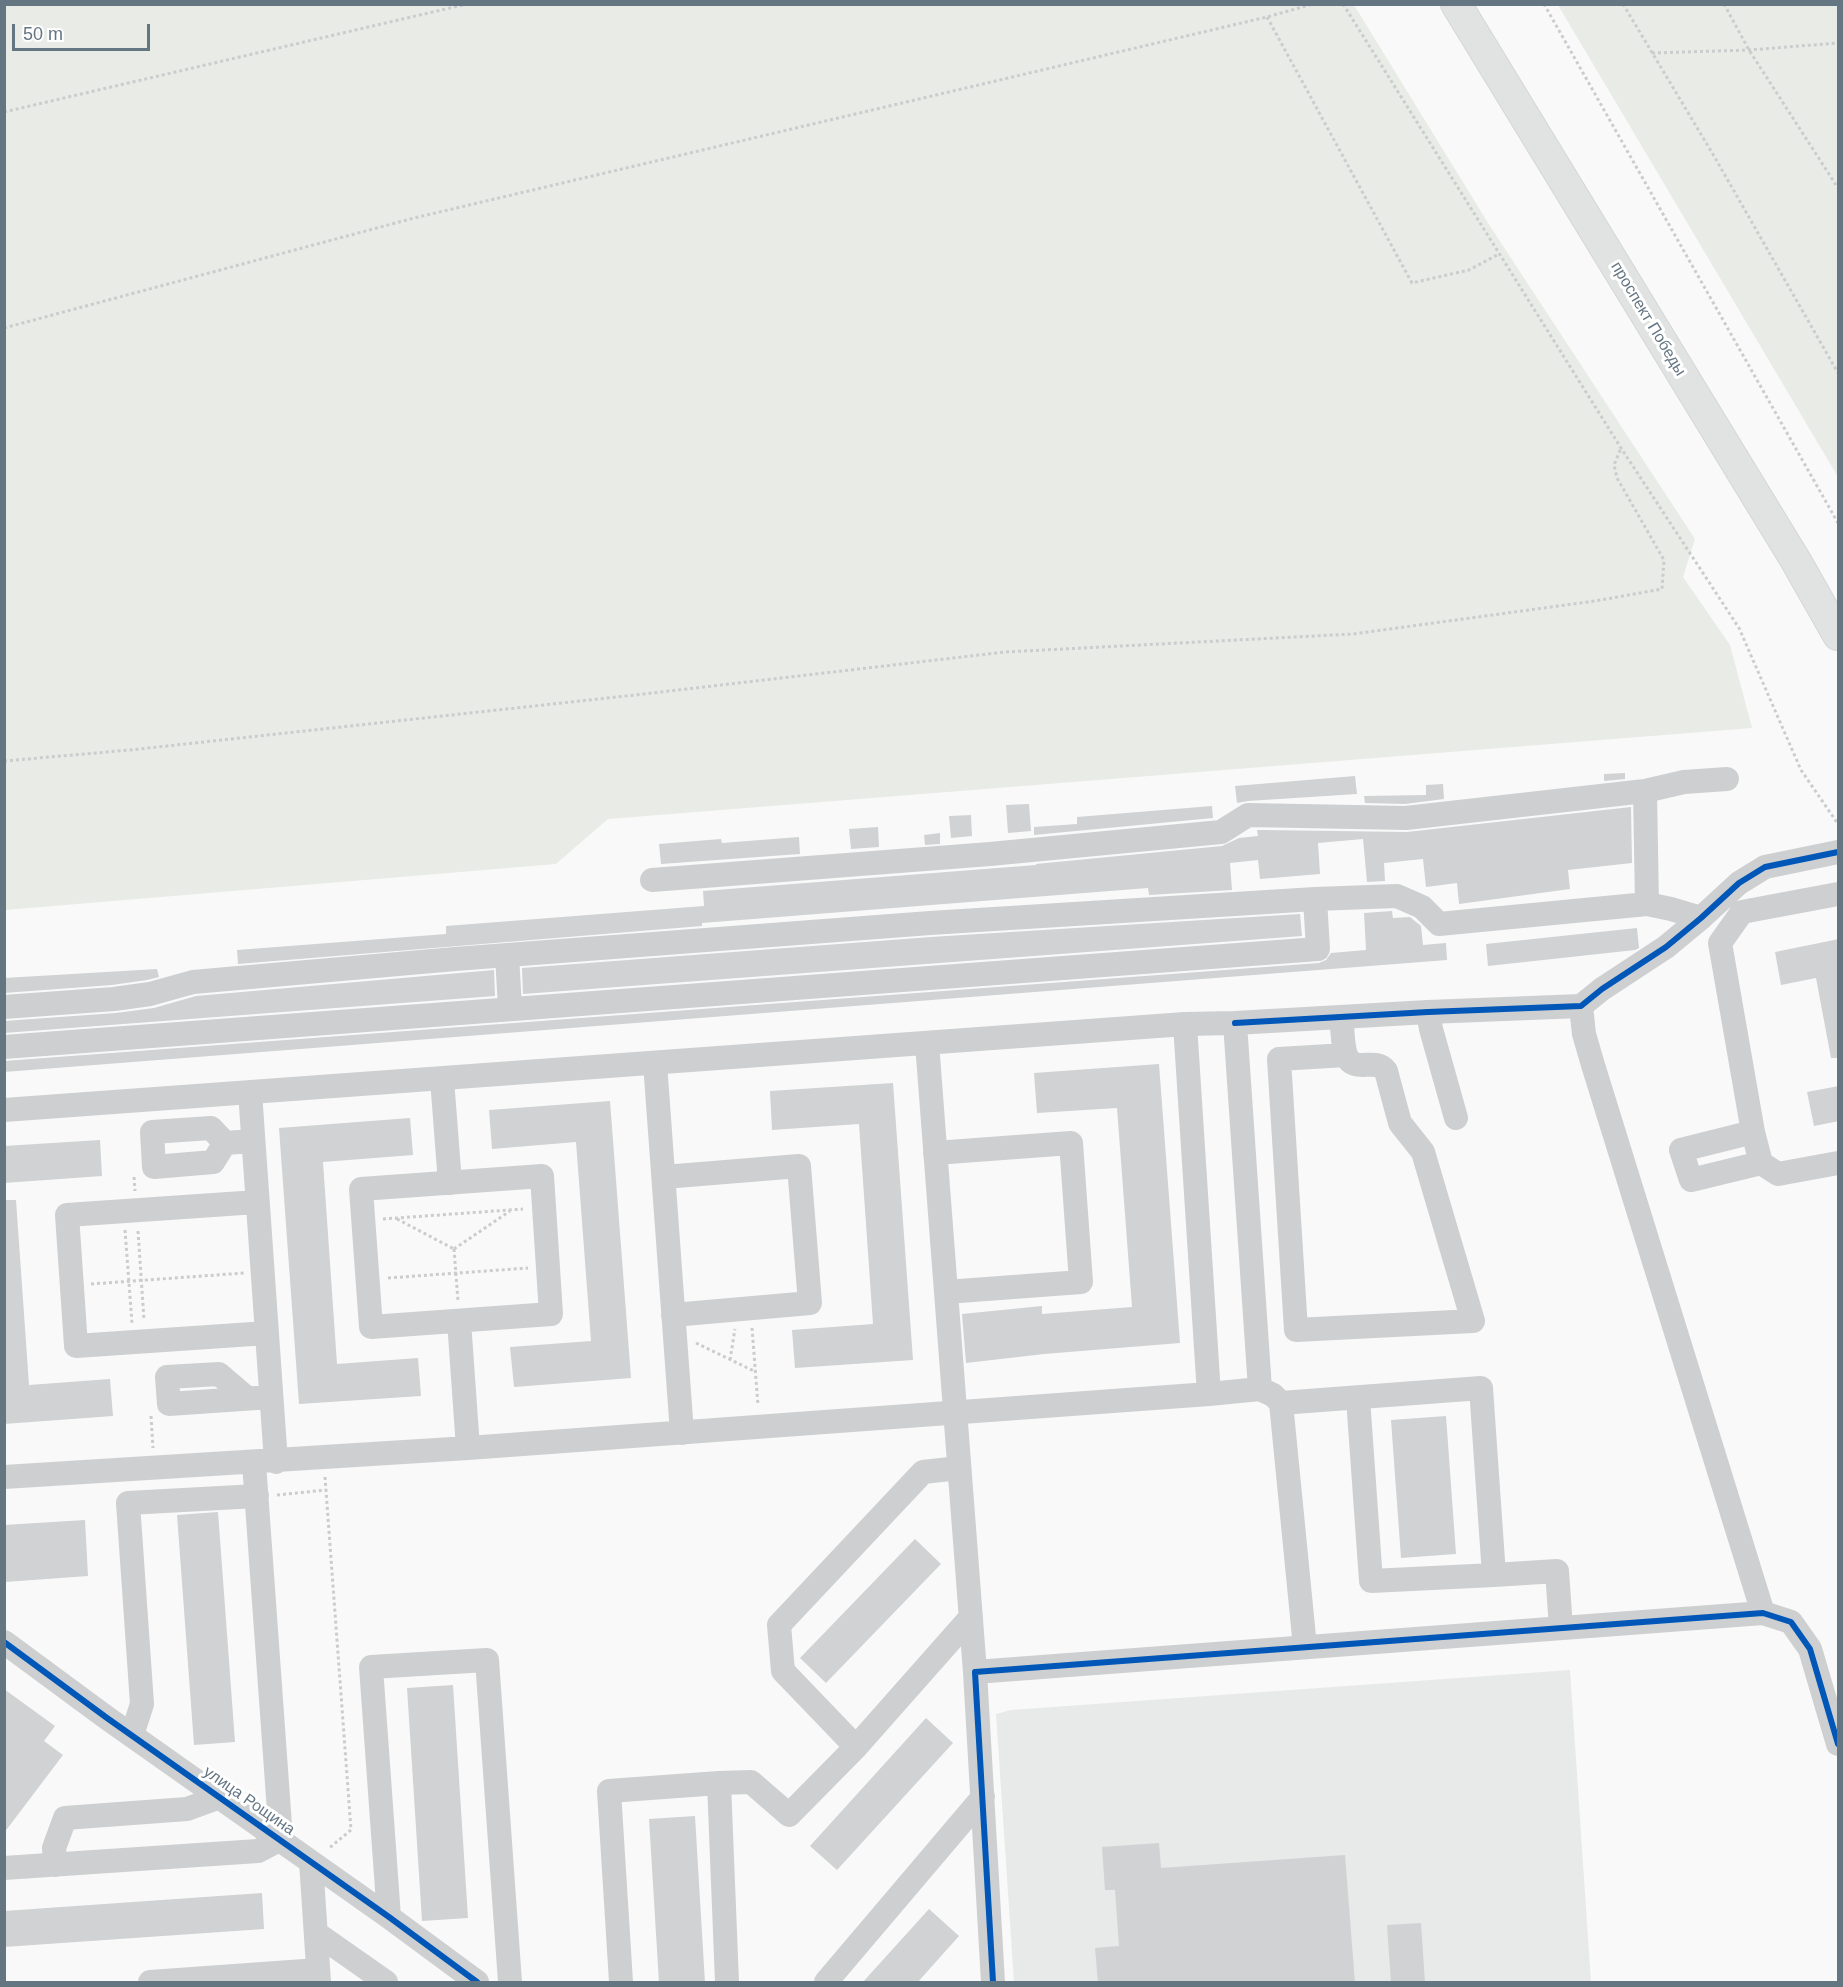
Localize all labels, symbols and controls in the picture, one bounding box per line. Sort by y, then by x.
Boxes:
scale bar [15,12,153,50]
text: 50 m [23,24,63,44]
street label: проспект Победы [1606,258,1690,380]
street label: улица Рощина [200,1762,298,1840]

